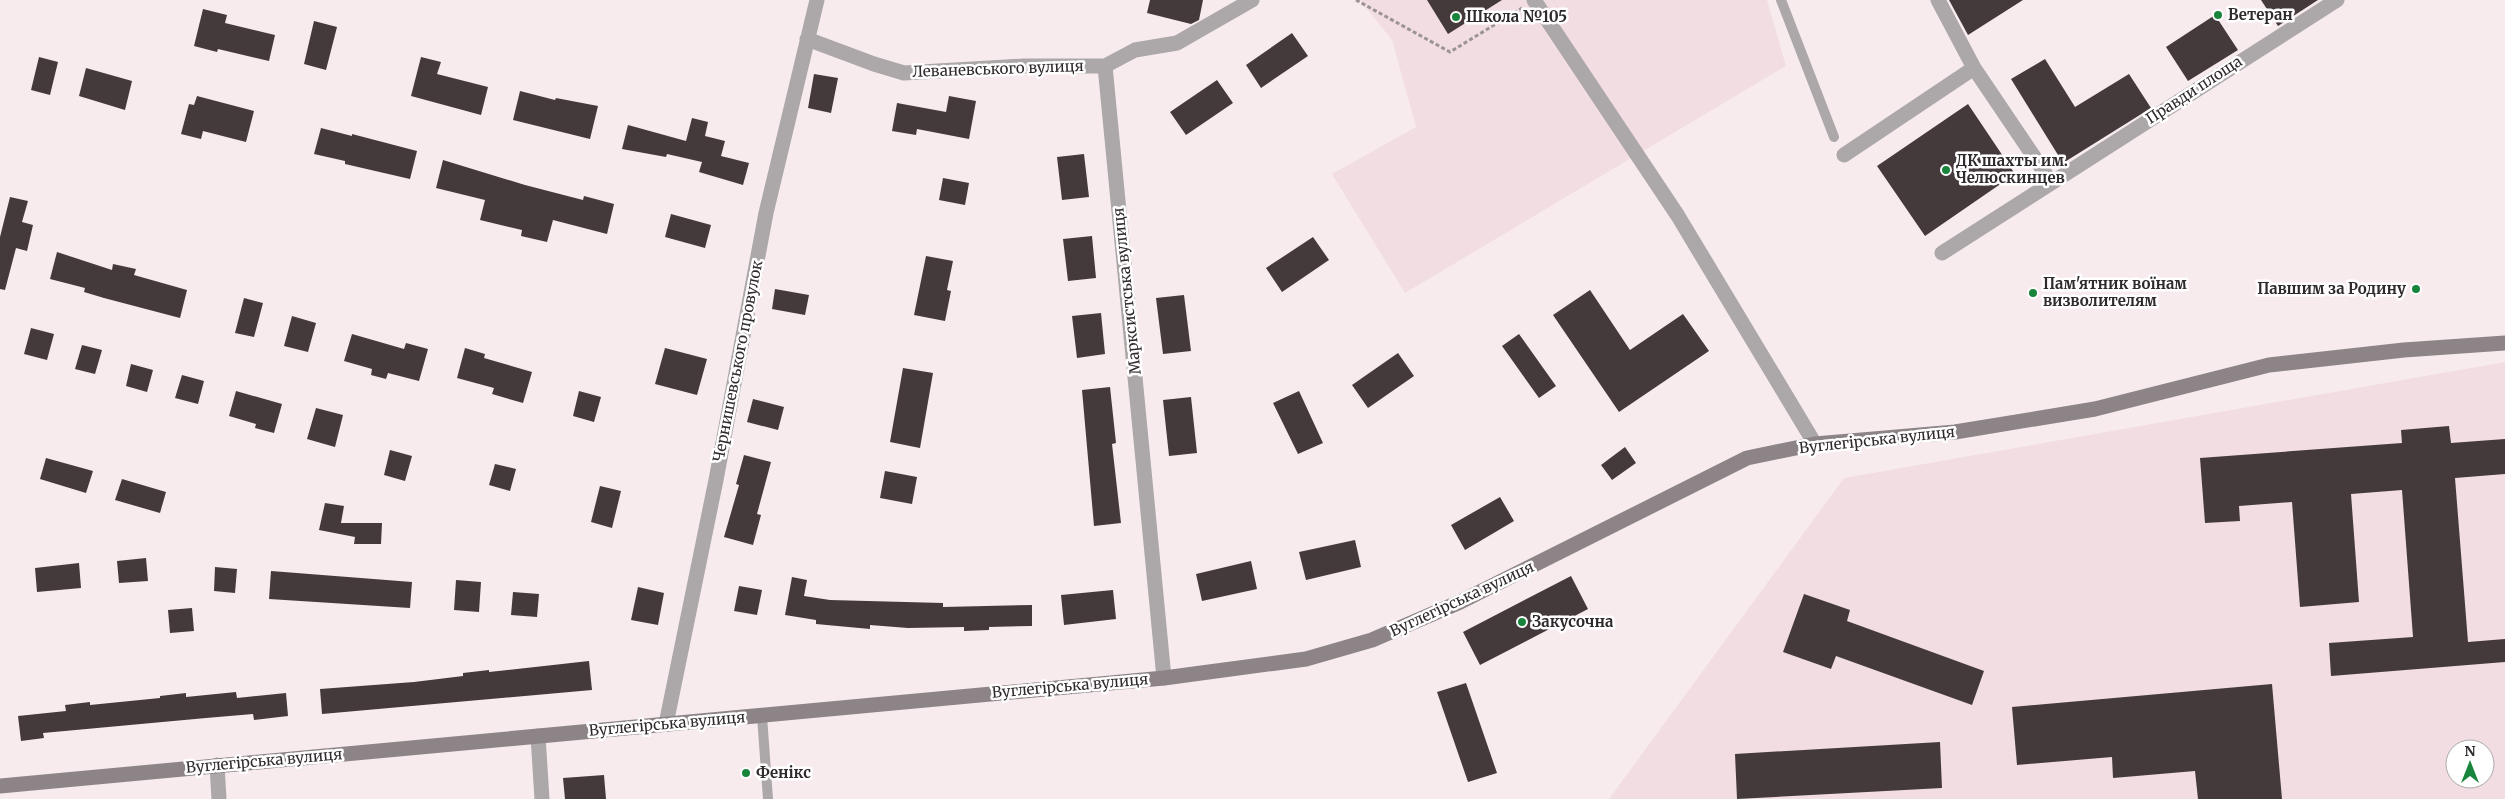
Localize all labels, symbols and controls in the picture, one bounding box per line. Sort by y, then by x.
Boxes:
place label: Ветеран [2228,5,2293,24]
place label: Школа №105 [1466,7,1567,26]
marker: Ветеран [2212,9,2224,21]
marker: Школа №105 [1450,11,1462,23]
street label: Правди площа [2142,51,2245,128]
street label: Леваневського вулиця [912,56,1084,81]
place label: ДК шахты им. Челюскинцев [1956,151,2068,187]
marker: ДК шахты им. Челюскинцев [1940,164,1952,176]
street label: Марксистська вулиця [1108,207,1145,375]
street label: Чернишевського провулок [709,258,766,463]
place label: Пам'ятник воїнам визволителям [2043,274,2187,310]
place label: Павшим за Родину [2257,279,2406,298]
marker: Павшим за Родину [2410,283,2422,295]
marker: Пам'ятник воїнам визволителям [2027,287,2039,299]
street label: Вуглегірська вулиця [1798,422,1956,457]
street label: Вуглегірська вулиця [1387,557,1537,640]
place label: Закусочна [1532,612,1614,631]
marker: Закусочна [1516,616,1528,628]
street label: Вуглегірська вулиця [991,669,1149,702]
street label: Вуглегірська вулиця [588,707,746,740]
north arrow [2445,739,2495,789]
text: N [2464,742,2476,760]
street label: Вуглегірська вулиця [185,744,343,777]
place label: Фенікс [756,763,811,782]
marker: Фенікс [740,767,752,779]

